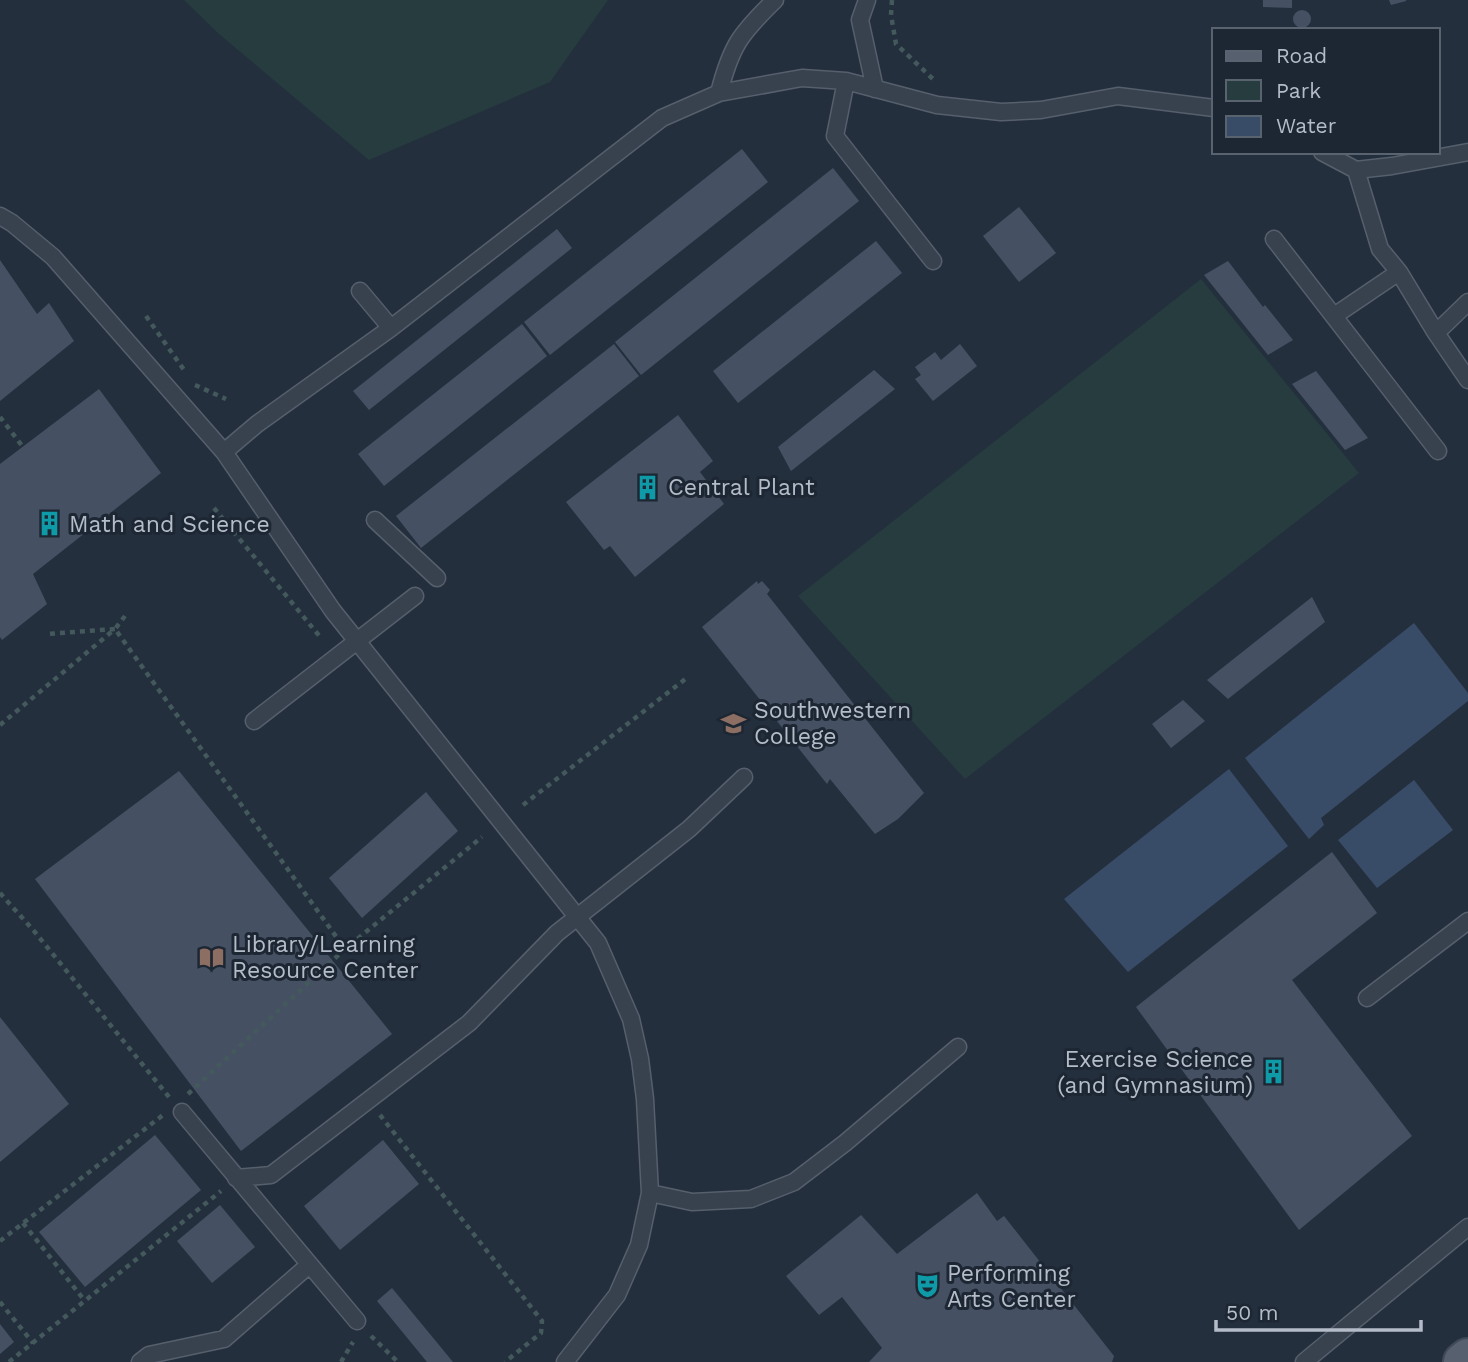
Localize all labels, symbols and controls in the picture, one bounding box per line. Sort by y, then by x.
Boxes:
legend [1212,28,1440,154]
text: Road [1276,43,1327,68]
text: Park [1276,78,1321,103]
text: Water [1276,113,1337,138]
building icon: Central Plant [634,473,662,501]
place label: Central Plant [668,474,815,501]
building icon: Math and Science [35,510,63,538]
place label: Math and Science [69,511,270,538]
place label: Southwestern College [754,697,911,750]
school or university icon: Southwestern College [720,709,748,737]
place label: Library/Learning Resource Center [232,931,419,984]
library icon: Library/Learning Resource Center [198,943,226,971]
place label: Exercise Science (and Gymnasium) [1057,1046,1253,1099]
building icon: Exercise Science (and Gymnasium) [1259,1058,1287,1086]
place label: Performing Arts Center [947,1260,1076,1313]
theatre icon: Performing Arts Center [913,1272,941,1300]
scale bar [1216,1288,1421,1332]
text: 50 m [1226,1300,1278,1325]

